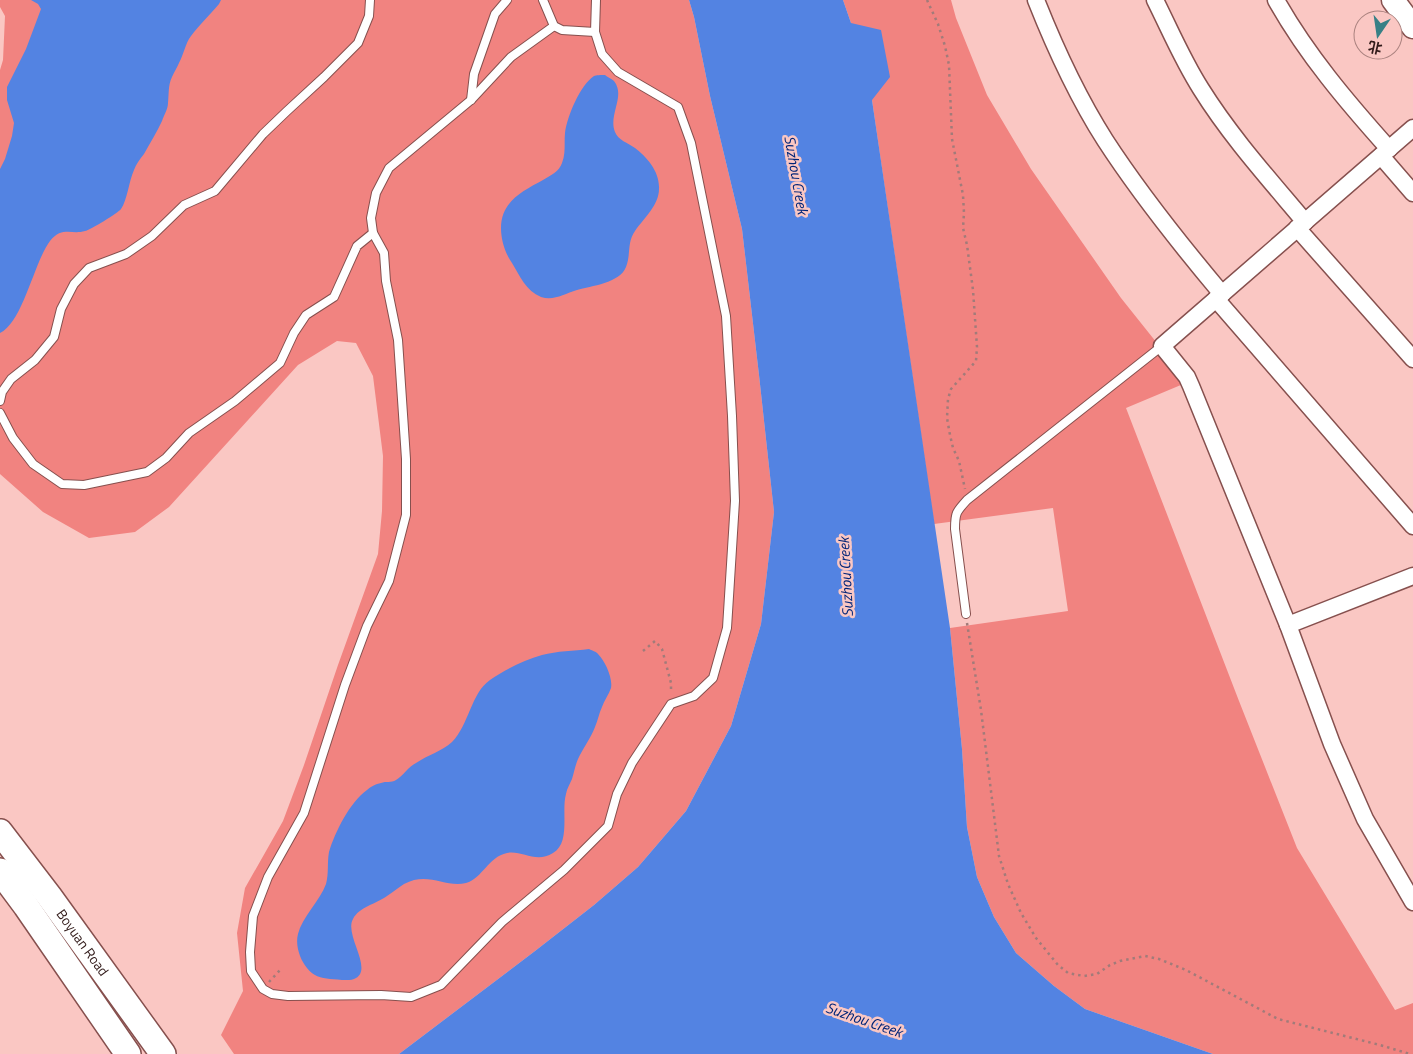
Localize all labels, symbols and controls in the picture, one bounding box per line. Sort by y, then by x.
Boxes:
north arrow [1353,10,1403,60]
text: 北 [1366,36,1384,60]
water label: Suzhou Creek [778,134,815,218]
water label: Suzhou Creek [832,534,859,617]
street label: Boyuan Road [52,904,114,980]
water label: Suzhou Creek [823,996,908,1044]

